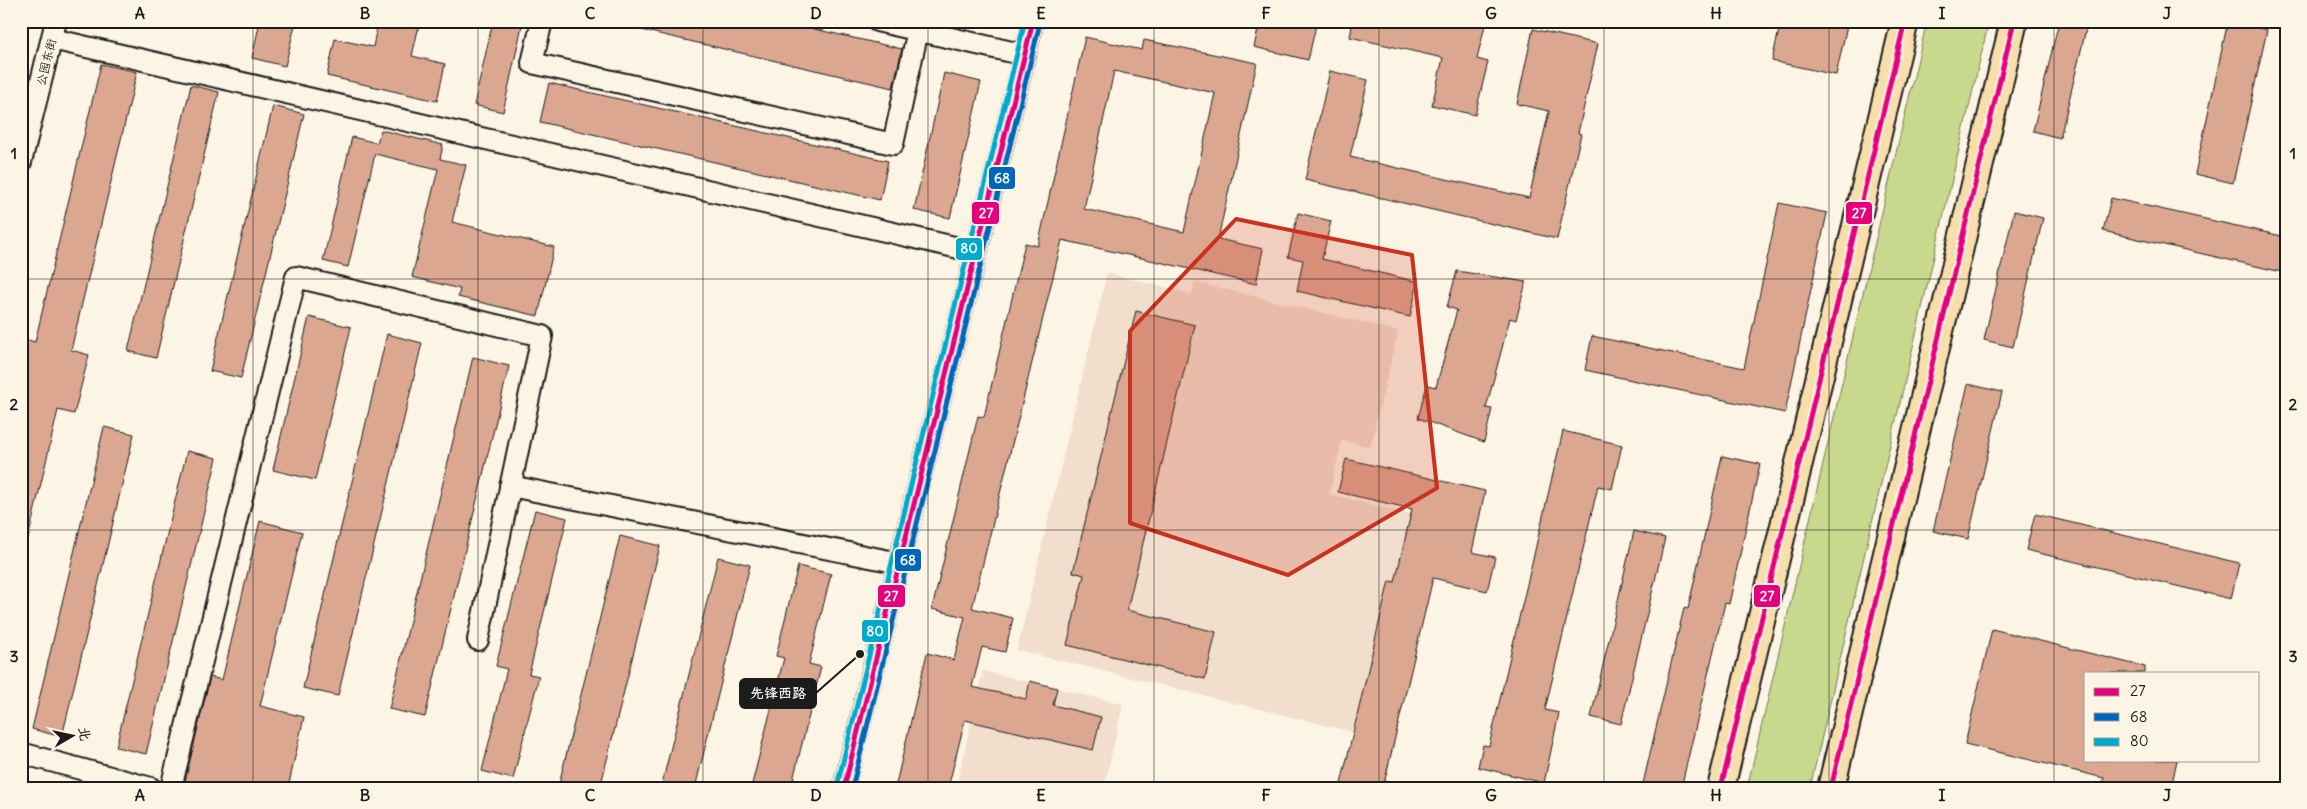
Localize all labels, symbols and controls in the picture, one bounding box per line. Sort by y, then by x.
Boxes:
text: A [135,3,145,23]
text: B [360,3,371,23]
text: C [585,3,596,23]
text: D [810,3,822,23]
text: E [1036,3,1046,23]
text: F [1261,3,1271,23]
text: G [1485,3,1497,23]
text: H [1710,3,1722,23]
text: I [1939,3,1946,23]
text: J [2163,3,2172,23]
street label: 公园东街 [33,37,59,87]
text: 1 [11,143,17,163]
text: 1 [2290,143,2296,163]
line badge: 68 [988,166,1016,190]
text: 68 [994,169,1010,187]
line badge: 27 [971,201,1000,225]
line badge: 27 [1845,201,1873,225]
text: 27 [979,204,993,222]
text: 27 [1852,204,1866,222]
line badge: 80 [955,237,983,261]
text: 80 [960,239,978,257]
text: 2 [10,394,19,414]
text: 2 [2289,394,2298,414]
line badge: 68 [894,548,922,572]
text: 68 [900,551,916,569]
line badge: 27 [877,584,906,608]
line badge: 27 [1753,584,1781,608]
text: 27 [884,587,898,605]
text: 27 [1760,587,1774,605]
line badge: 80 [861,619,889,643]
text: 80 [866,622,884,640]
text: 3 [9,646,19,666]
text: 3 [2288,646,2298,666]
legend [2084,672,2260,762]
callout: 先锋西路 [740,679,816,708]
text: 27 [2130,681,2146,700]
text: 先锋西路 [750,684,806,702]
text: 68 [2130,707,2147,726]
north arrow [48,712,98,762]
text: 北 [75,726,95,742]
text: 80 [2130,731,2149,750]
text: A [135,785,145,805]
text: B [360,785,371,805]
text: C [585,785,596,805]
text: D [810,785,822,805]
text: E [1036,785,1046,805]
text: F [1261,785,1271,805]
text: G [1485,785,1497,805]
text: H [1710,785,1722,805]
text: I [1939,785,1946,805]
text: J [2163,785,2172,805]

